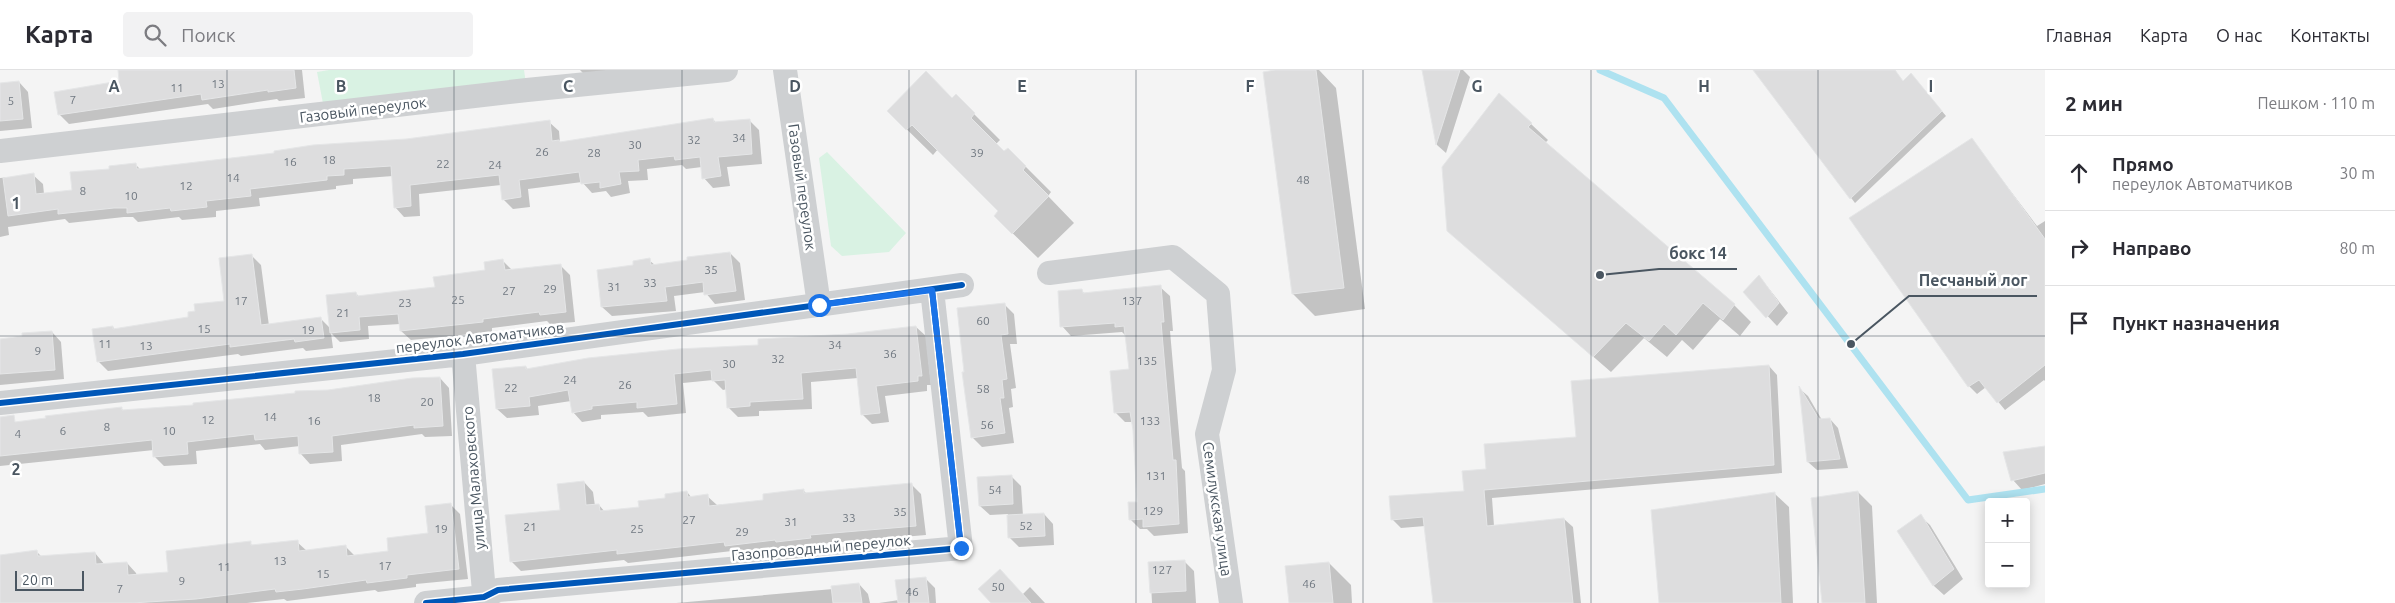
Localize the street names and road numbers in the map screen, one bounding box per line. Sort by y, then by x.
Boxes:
street label: Газовый переулок [298,93,428,126]
street label: Газовый переулок [785,122,820,252]
street label: переулок Автоматчиков [395,319,565,356]
street label: улица Малаховского [459,405,488,551]
street label: Семилукская улица [1200,441,1235,577]
street label: Газопроводный переулок [730,531,912,564]

